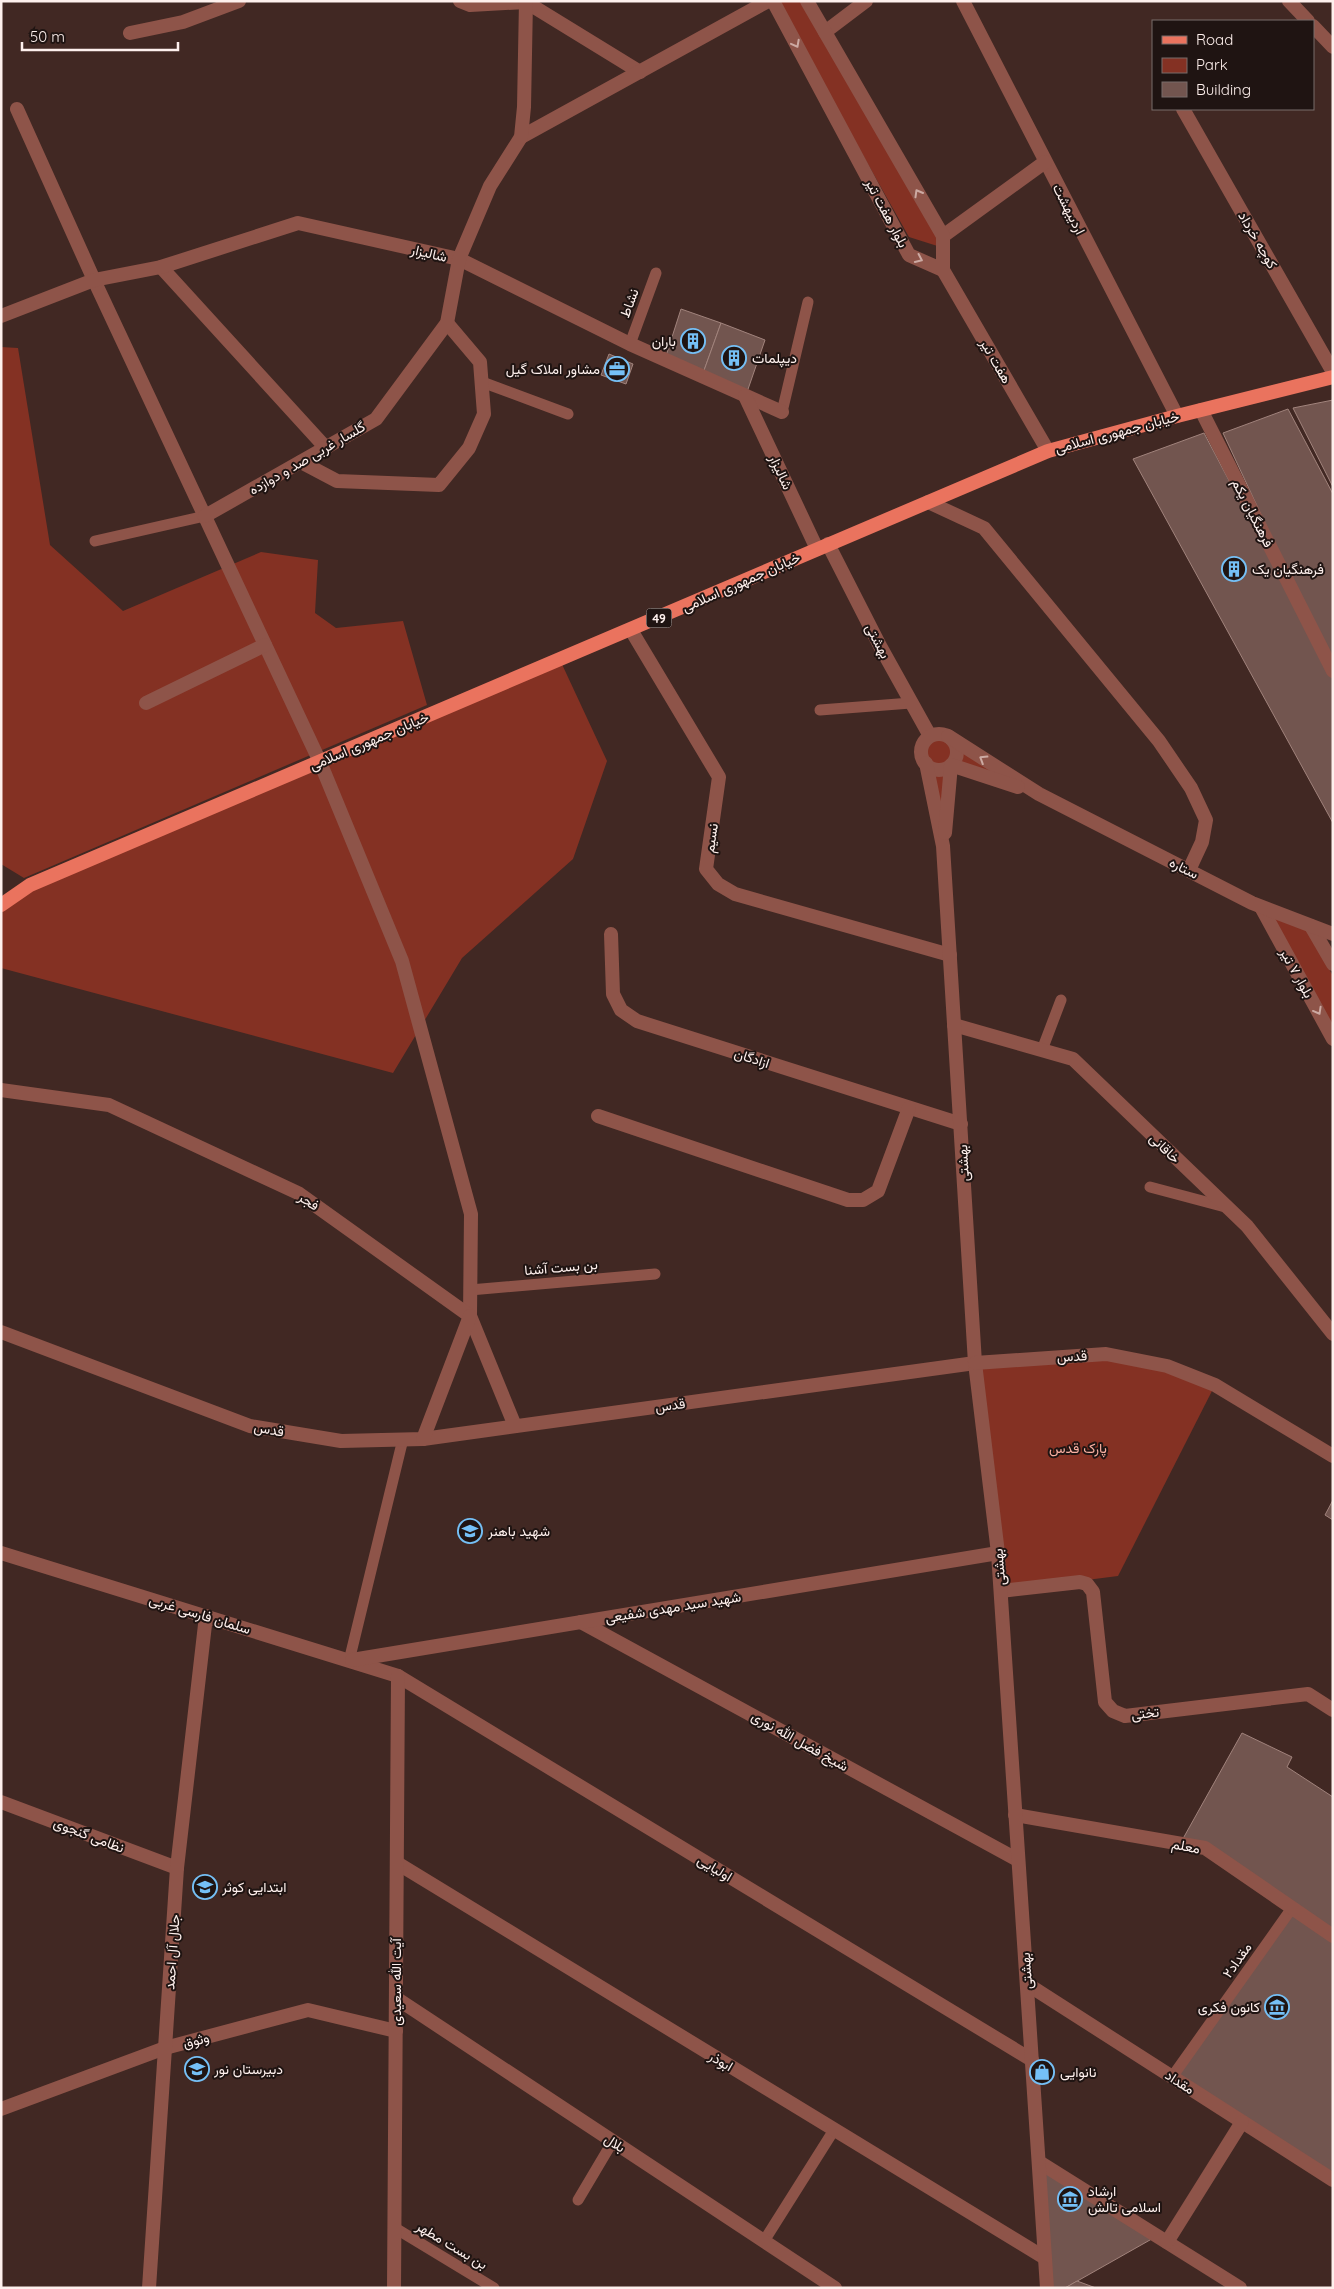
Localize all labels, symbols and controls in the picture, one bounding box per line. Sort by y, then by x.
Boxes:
scale bar [22,20,179,52]
legend [1152,20,1314,110]
text: 50 m [30,27,65,46]
text: Road [1196,30,1233,49]
one-way arrow [790,39,800,48]
text: Park [1196,55,1228,74]
text: Building [1196,80,1251,99]
street label: بلوار هفت تیر [861,175,913,251]
street label: اردیبهشت [1049,181,1089,237]
one-way arrow [914,190,924,199]
street label: کوچه خرداد [1234,208,1282,272]
street label: شالیزار [408,240,449,266]
one-way arrow [914,253,923,264]
street label: نشاط [615,286,643,320]
building icon: باران [680,328,706,354]
place label: باران [652,332,676,350]
street label: هفت تیر [976,335,1016,387]
building icon: دیپلمات [721,345,747,371]
place label: دیپلمات [752,349,797,368]
office icon: مشاور املاک گیل [604,356,630,382]
place label: مشاور املاک گیل [506,360,600,378]
street label: خیابان جمهوری اسلامی [1053,407,1181,457]
street label: گلسار غربی صد و دوازده [246,417,368,499]
street label: شالیزار [765,451,797,492]
street label: فرهنگیان یکم [1228,476,1278,550]
street label: خیابان جمهوری اسلامی [679,548,803,616]
building icon: فرهنگیان یک [1221,556,1247,582]
place label: فرهنگیان یک [1252,560,1324,578]
road number: 49 [646,608,672,628]
street label: بهشتی [861,620,895,662]
street label: خیابان جمهوری اسلامی [307,708,431,774]
one-way arrow [979,755,988,765]
street label: نسیم [700,822,722,854]
street label: ستاره [1166,853,1202,883]
street label: بلوار ۷ تیر [1276,944,1318,1001]
one-way arrow [1311,1005,1321,1014]
street label: ازادگان [732,1044,772,1072]
street label: خاقانی [1146,1129,1184,1167]
street label: بهشتی [953,1144,973,1182]
street label: فجر [294,1187,323,1214]
street label: بن بست آشنا [524,1255,598,1279]
street label: قدس [1056,1346,1088,1366]
street label: قدس [654,1394,686,1416]
street label: قدس [252,1417,286,1441]
park label: پارک قدس [1049,1439,1107,1458]
school or university icon: شهید باهنر [457,1518,483,1544]
place label: شهید باهنر [487,1522,550,1540]
street label: بهشتی [988,1548,1010,1586]
street label: شهید سید مهدی شفیعی [604,1587,742,1627]
street label: سلمان فارسی غربی [147,1590,253,1638]
street label: تختی [1130,1703,1160,1723]
street label: شیخ فضل الله نوری [747,1707,852,1777]
street label: نظامی گنجوی [51,1813,127,1857]
street label: معلم [1170,1834,1202,1858]
street label: اولیایی [694,1851,736,1885]
school or university icon: ابتدایی کوثر [192,1874,218,1900]
place label: ابتدایی کوثر [221,1878,286,1896]
street label: جلال آل احمد [160,1914,185,1990]
street label: آیت الله سعیدی [387,1937,405,2026]
street label: مقداد۲ [1218,1939,1256,1981]
street label: بهشتی [1016,1952,1036,1990]
museum icon: کانون فکری [1264,1994,1290,2020]
place label: کانون فکری [1198,1998,1260,2016]
street label: وثوق [181,2028,211,2052]
street label: ابوذر [705,2046,736,2075]
school or university icon: دبیرستان نور [184,2056,210,2082]
shop icon: نانوایی [1029,2059,1055,2085]
place label: دبیرستان نور [213,2060,283,2078]
place label: نانوایی [1060,2063,1096,2081]
street label: مقداد [1162,2066,1198,2098]
street label: بلال [601,2130,629,2157]
place label: ارشاد اسلامی تالش [1088,2182,1161,2216]
museum icon: ارشاد اسلامی تالش [1057,2186,1083,2212]
street label: بن بست مطهر [412,2216,491,2273]

